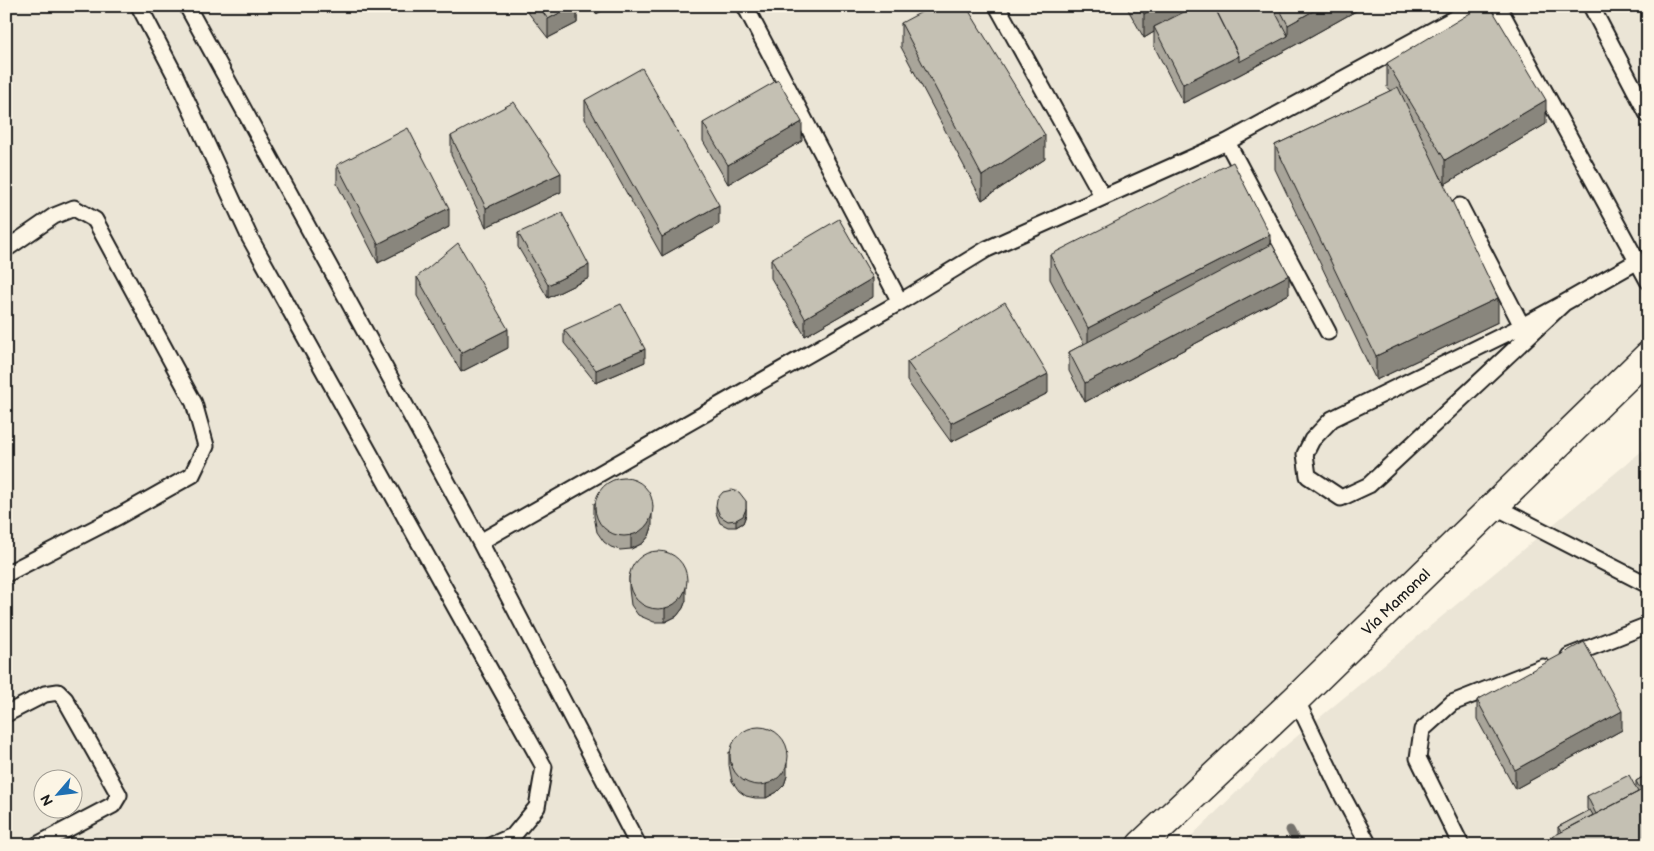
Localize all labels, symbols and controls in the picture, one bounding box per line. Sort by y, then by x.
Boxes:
street label: Vía Mamonal [1358,565,1435,640]
north arrow [32,768,82,818]
text: N [37,791,57,809]

